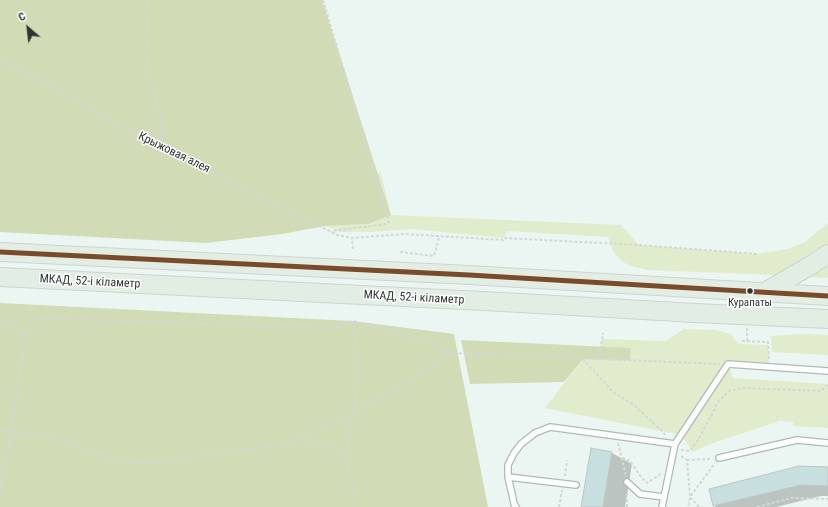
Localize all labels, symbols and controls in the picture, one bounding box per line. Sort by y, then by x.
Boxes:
north arrow [8,8,48,48]
text: С [16,10,28,24]
street label: Крыжовая алея [136,129,212,177]
street label: МКАД, 52-і кіламетр [39,272,141,292]
marker: Курапаты [745,286,755,296]
street label: МКАД, 52-і кіламетр [363,288,465,308]
place label: Курапаты [728,296,772,310]

